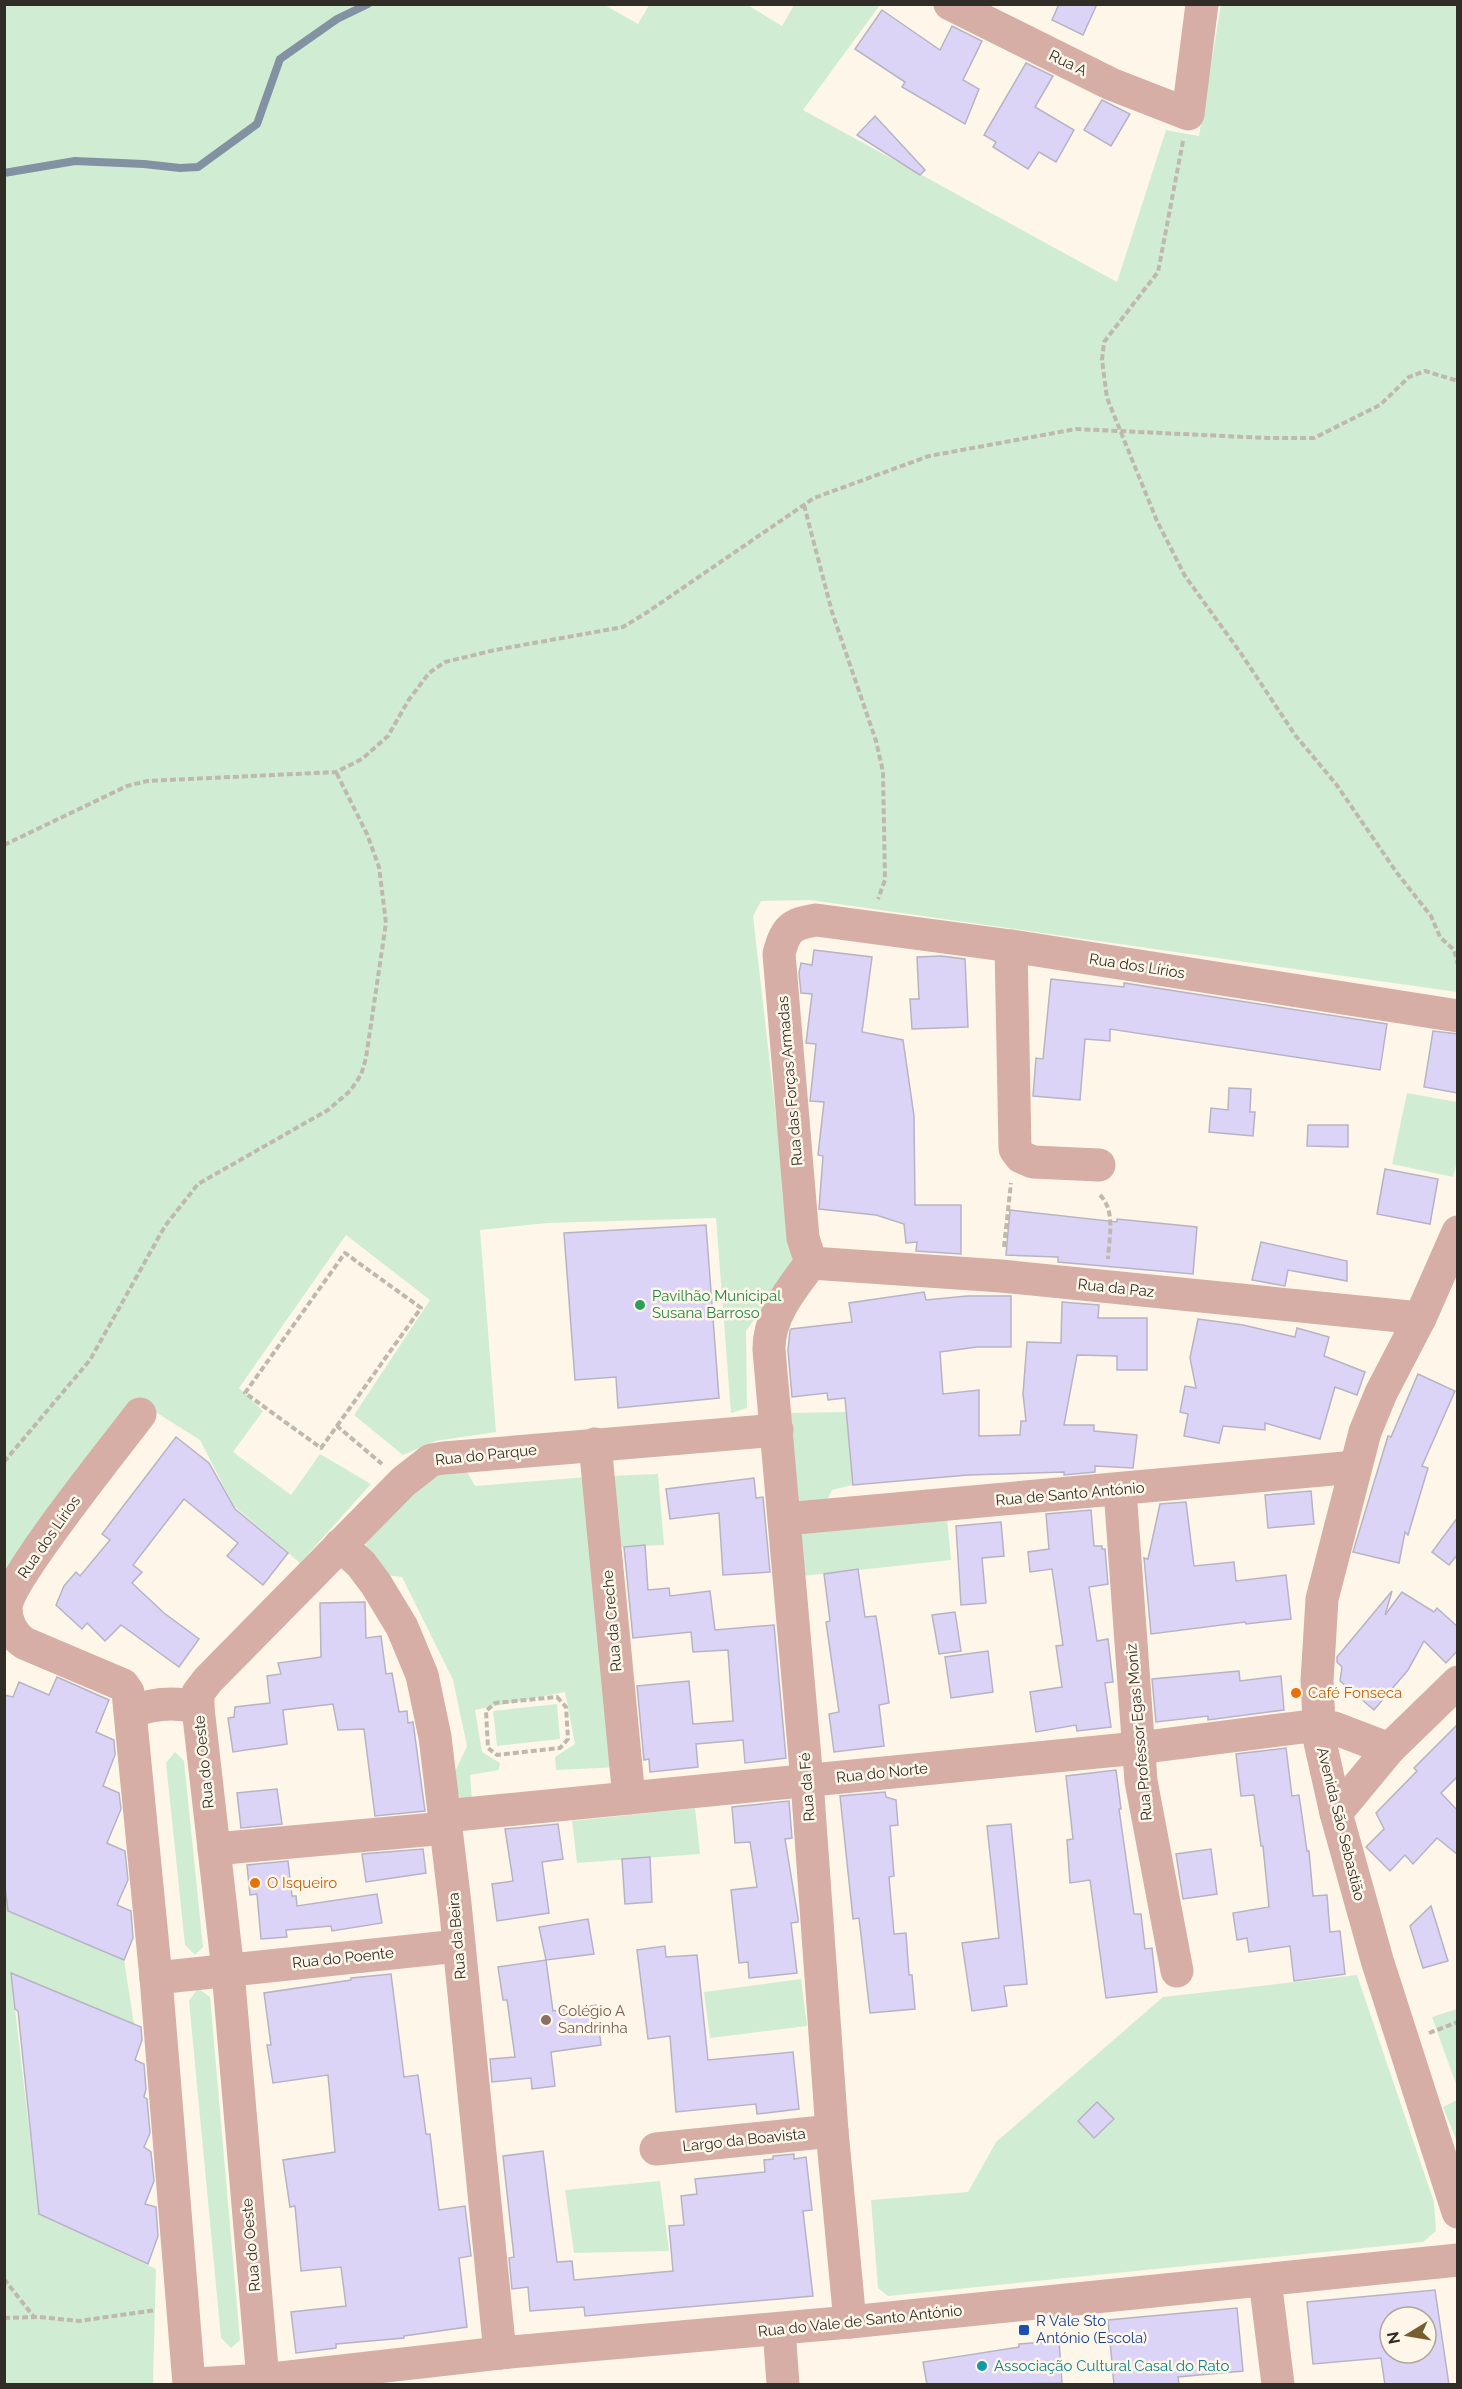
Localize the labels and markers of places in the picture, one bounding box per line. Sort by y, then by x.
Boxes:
place label: Pavilhão Municipal Susana Barroso [652,1287,782,1322]
marker: Pavilhão Municipal Susana Barroso [633,1298,647,1312]
place label: Café Fonseca [1308,1684,1402,1702]
marker: Café Fonseca [1289,1686,1303,1700]
place label: O Isqueiro [267,1874,337,1892]
marker: O Isqueiro [248,1876,262,1890]
place label: Colégio A Sandrinha [558,2002,628,2037]
marker: Colégio A Sandrinha [539,2013,553,2027]
place label: R Vale Sto António (Escola) [1036,2312,1147,2347]
marker: R Vale Sto António (Escola) [1017,2323,1031,2337]
place label: Associação Cultural Casal do Rato [994,2357,1229,2375]
marker: Associação Cultural Casal do Rato [975,2359,989,2373]

